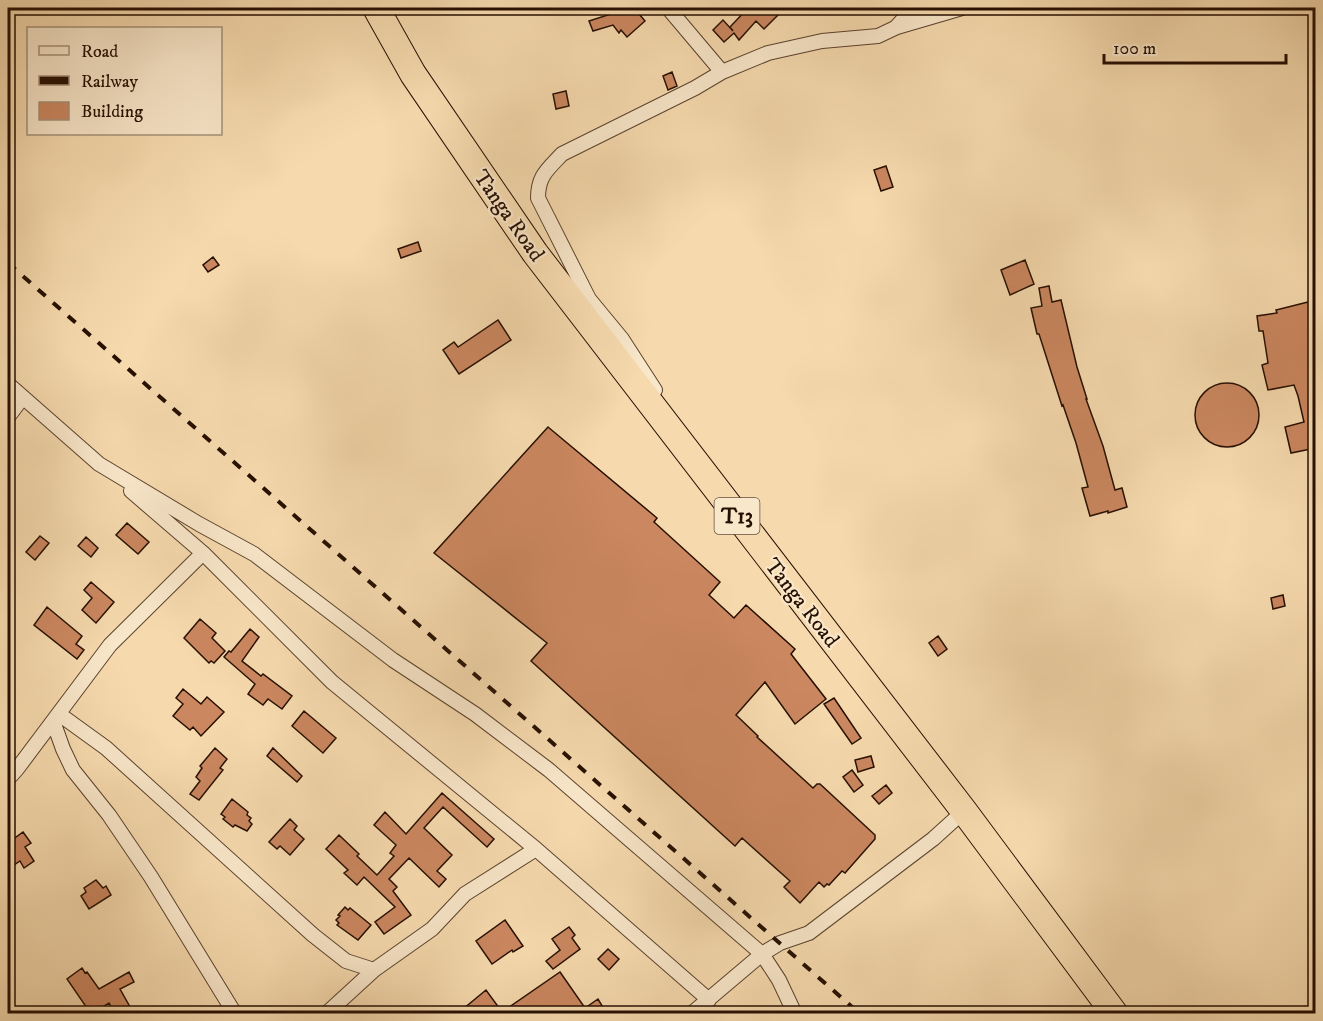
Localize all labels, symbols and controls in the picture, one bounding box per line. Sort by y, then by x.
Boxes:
legend [27,27,222,135]
scale bar [1104,27,1286,65]
text: 100 m [1113,38,1156,60]
text: Road [81,41,118,63]
text: Railway [81,71,139,93]
text: Building [81,101,143,123]
street label: Tanga Road [467,165,550,267]
road number: T13 [714,498,760,534]
street label: Tanga Road [759,553,845,653]

